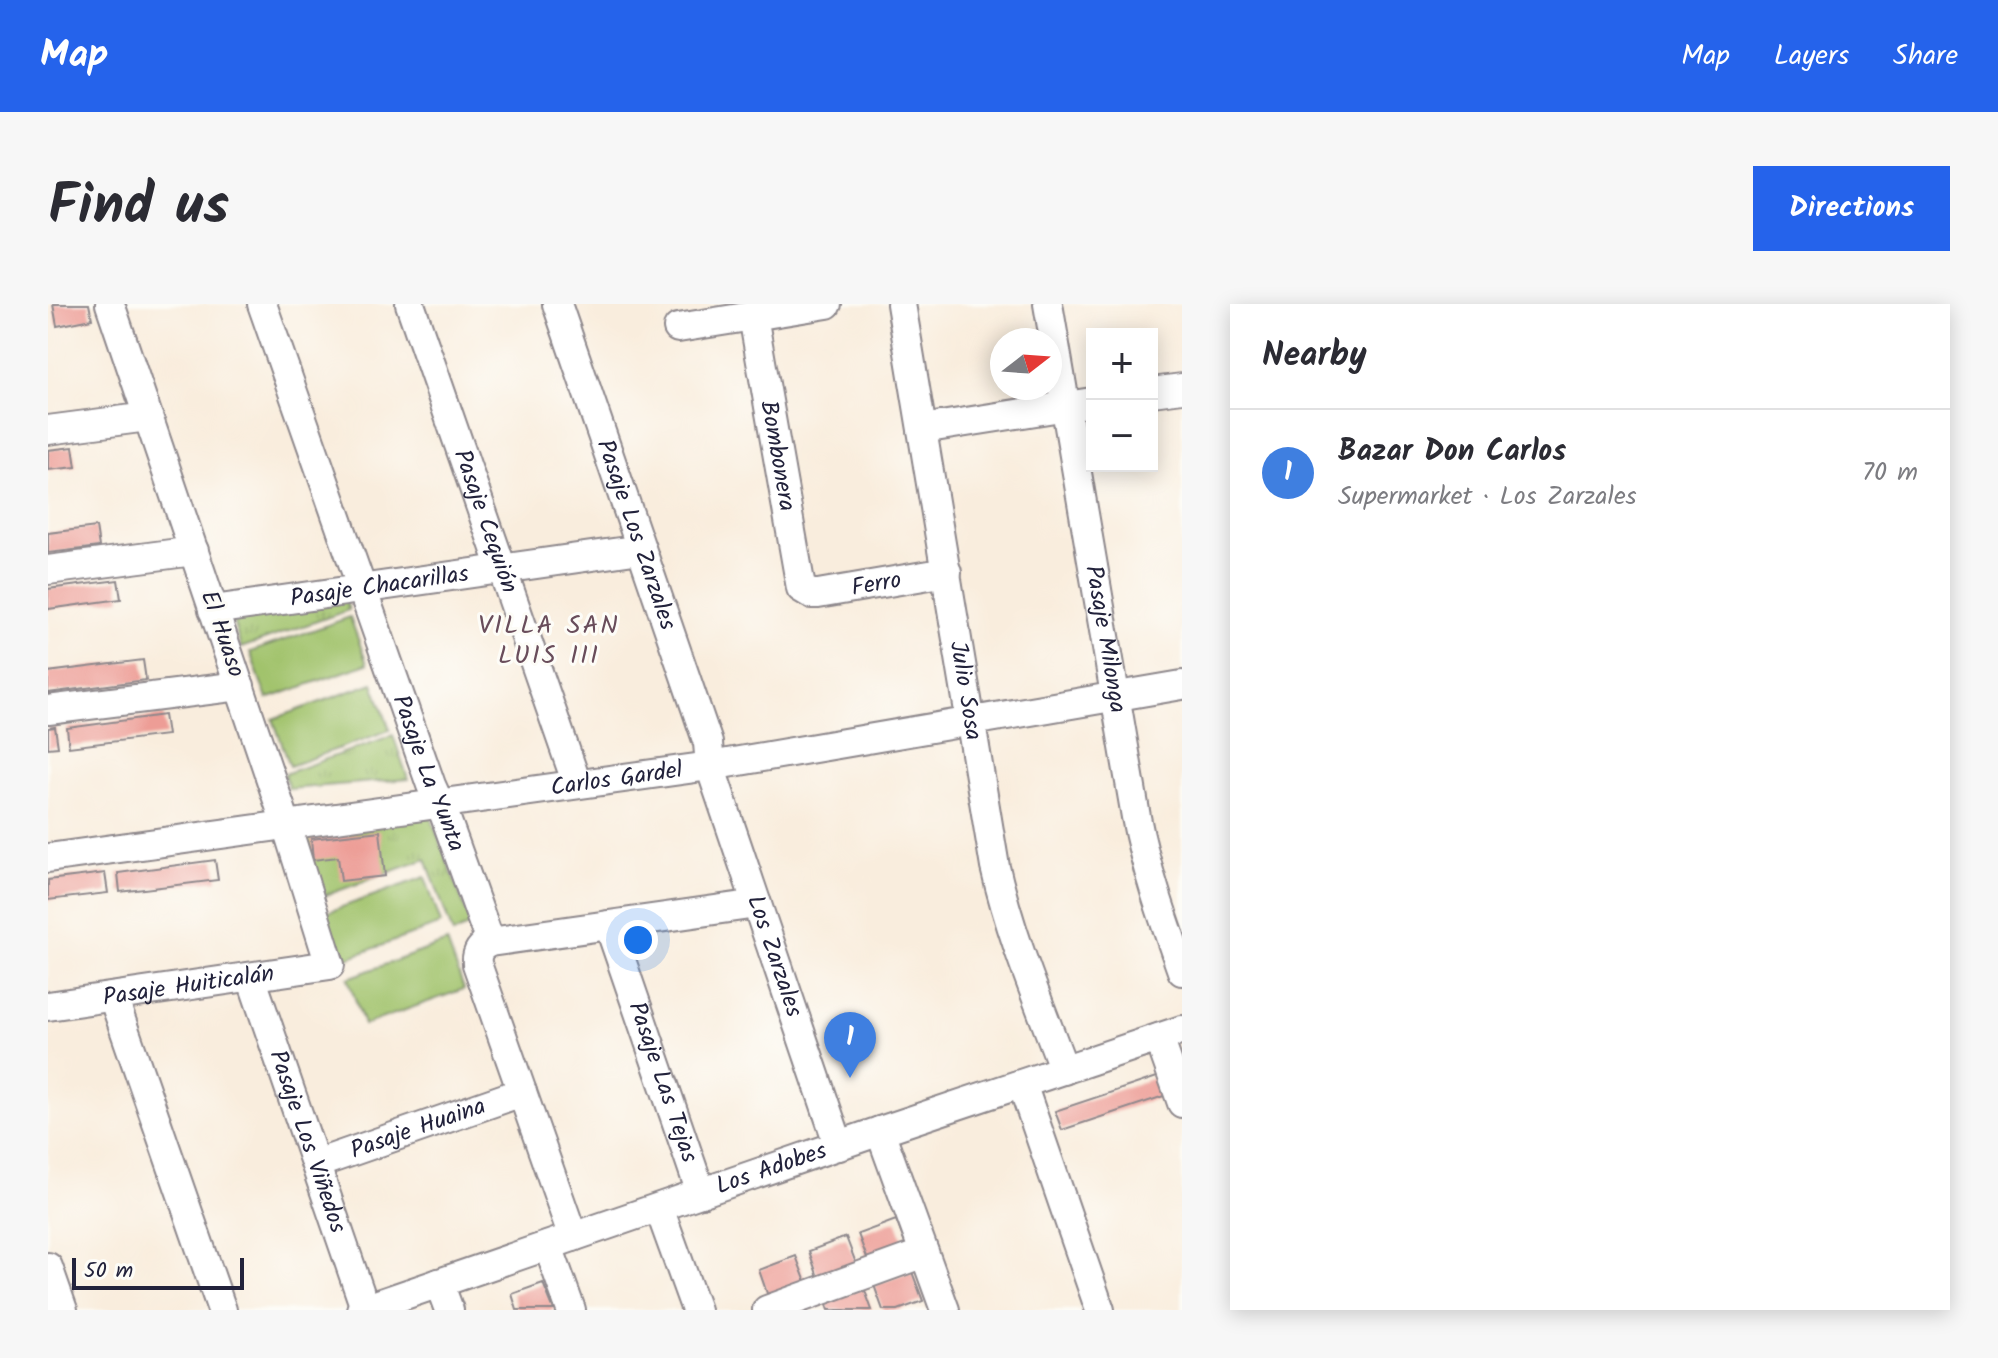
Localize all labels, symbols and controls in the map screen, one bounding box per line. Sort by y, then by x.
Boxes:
text: Map [40,26,109,86]
text: Map [1681,34,1730,79]
text: Layers [1774,34,1849,79]
text: Share [1893,34,1958,79]
text: Find us [48,163,229,253]
button: Directions [1753,166,1950,251]
north arrow [990,328,1062,400]
map controls [1086,328,1158,472]
button: + [1086,328,1158,400]
text: Nearby [1262,329,1367,383]
street label: Bombonera [749,398,807,514]
button: − [1086,400,1158,472]
text: Bazar Don Carlos [1338,428,1566,476]
street label: Pasaje Los Zarzales [586,434,687,635]
street label: Pasaje Cequión [443,444,529,598]
text: 1 [1284,452,1292,494]
text: 70 m [1862,452,1918,494]
text: Supermarket · Los Zarzales [1338,476,1637,518]
street label: Pasaje Chacarillas [288,554,471,618]
street label: Ferro [848,561,904,607]
street label: Pasaje Milonga [1074,562,1137,716]
street label: El Huaso [189,585,255,683]
district label: VILLA SAN LUIS III [478,605,620,677]
street label: Julio Sosa [938,638,993,743]
street label: Pasaje La Yunta [381,690,476,857]
street label: Carlos Gardel [548,751,685,807]
street label: Los Zarzales [736,890,813,1022]
your location [618,920,658,960]
street label: Pasaje Huiticalán [100,954,277,1017]
street label: Pasaje Las Tejas [617,996,709,1168]
pin: 1 [824,1012,876,1078]
street label: Pasaje Los Viñedos [258,1045,357,1238]
street label: Pasaje Huaina [345,1087,491,1170]
street label: Los Adobes [711,1131,832,1206]
scale bar [72,1254,244,1290]
text: 50 m [84,1254,133,1289]

